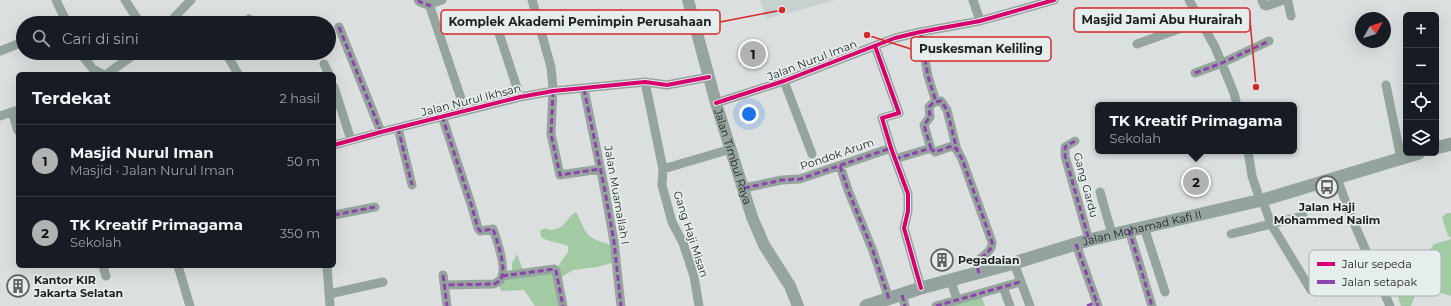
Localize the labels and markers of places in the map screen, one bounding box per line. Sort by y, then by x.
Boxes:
callout: Masjid Jami Abu Hurairah [1074,8,1250,32]
callout: Komplek Akademi Pemimpin Perusahaan [441,10,720,34]
callout: Puskesman Keliling [911,37,1051,61]
pin: 1 [740,39,766,69]
pin: 2 [1183,167,1209,197]
bus stop icon: Jalan Haji Mohammed Nalim [1314,174,1340,200]
place label: Jalan Haji Mohammed Nalim [1274,200,1380,227]
building icon: Pegadaian [929,247,955,273]
place label: Pegadaian [958,253,1020,267]
building icon: Kantor KIR Jakarta Selatan [5,273,31,299]
place label: Kantor KIR Jakarta Selatan [33,273,123,300]

